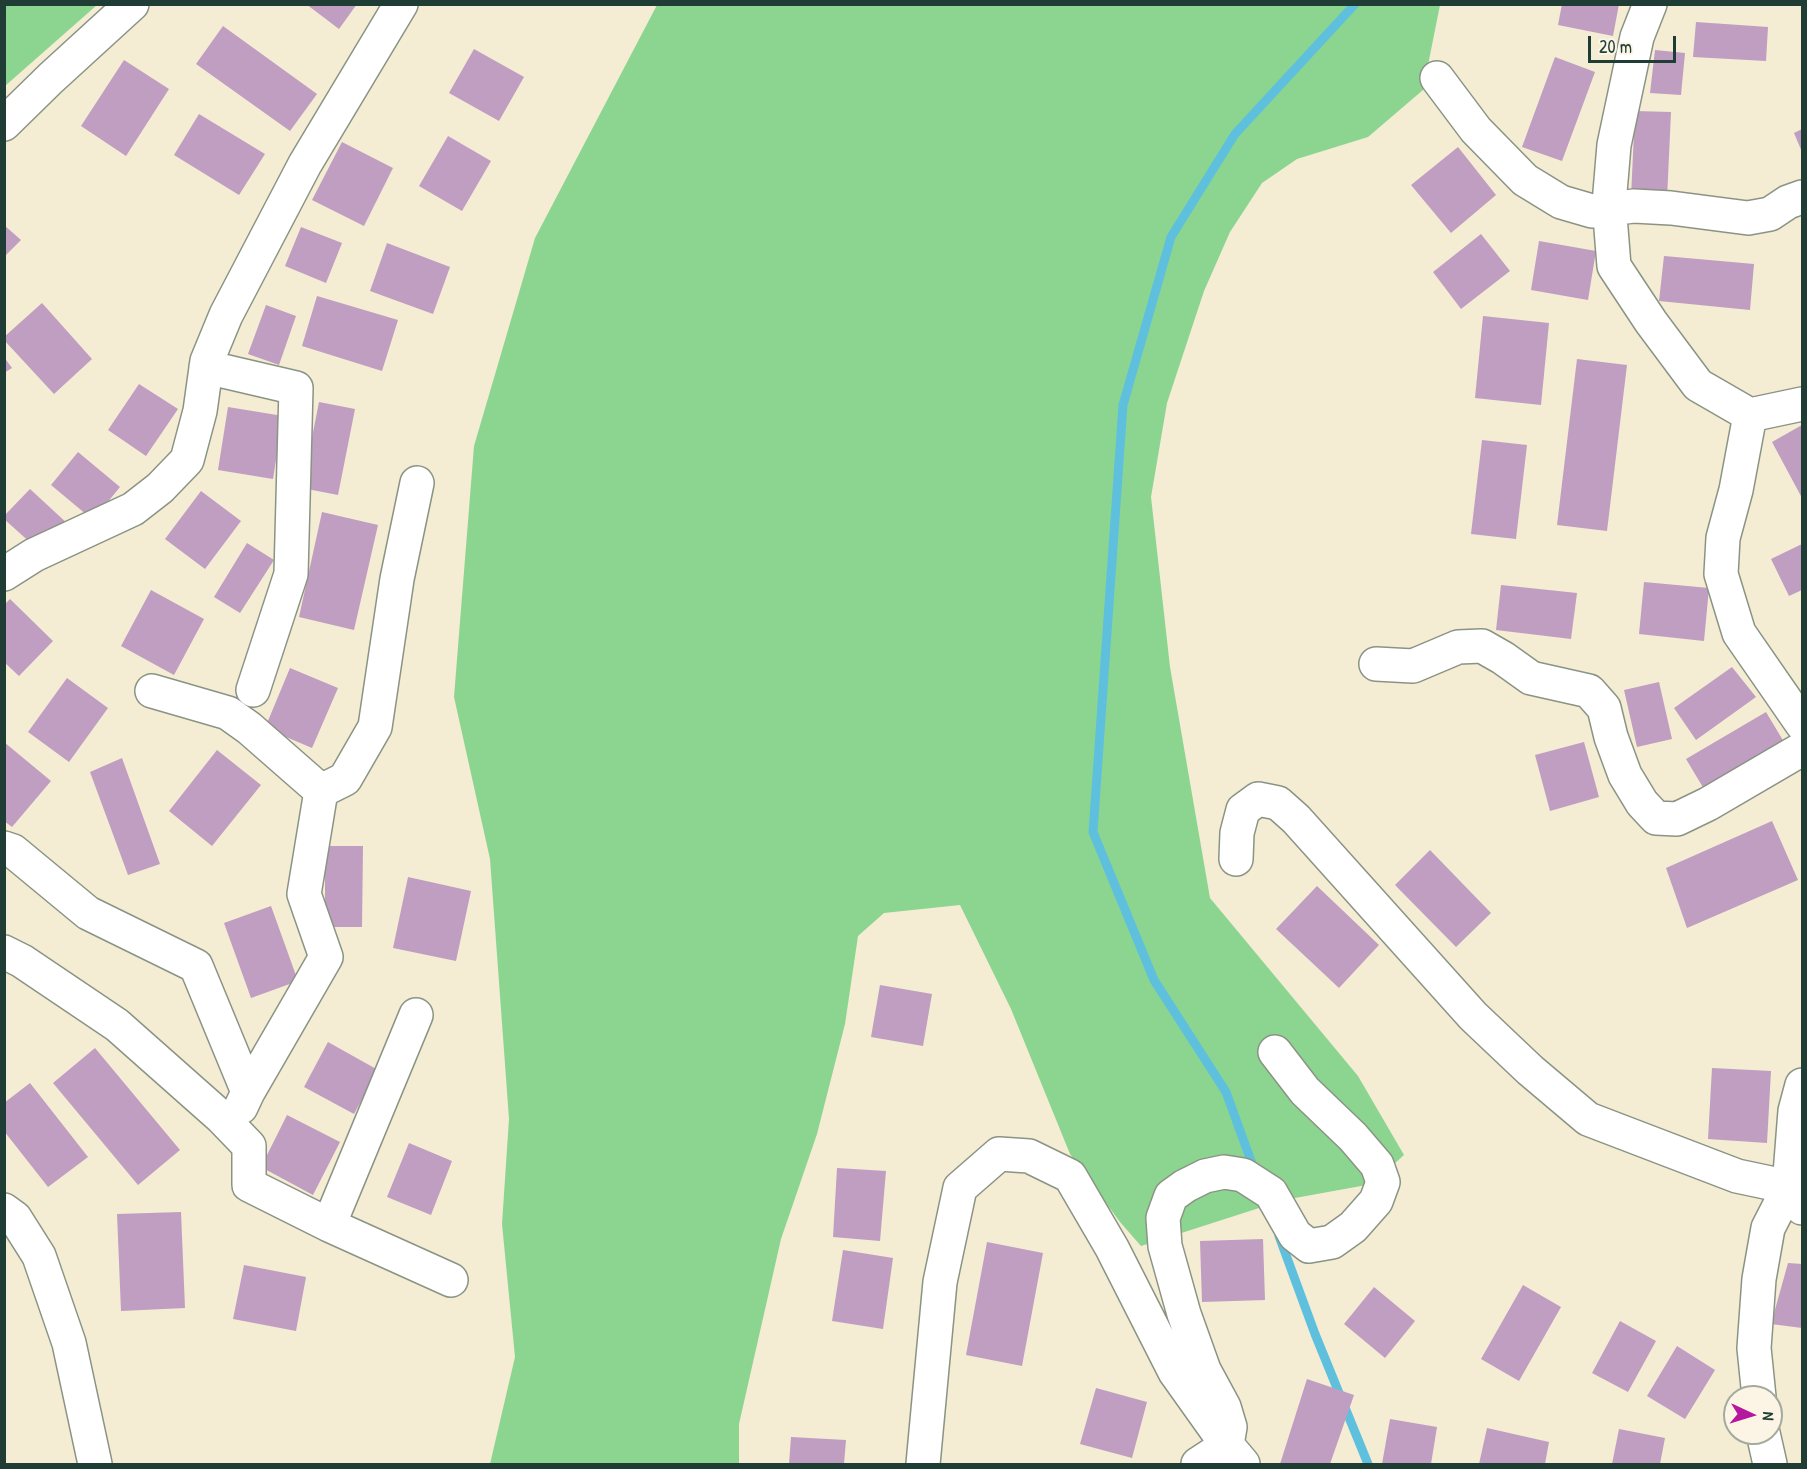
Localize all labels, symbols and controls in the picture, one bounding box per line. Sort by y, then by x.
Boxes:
scale bar [1591,24,1680,62]
text: 20 m [1599,34,1632,59]
north arrow [1723,1385,1783,1445]
text: N [1758,1411,1780,1421]

